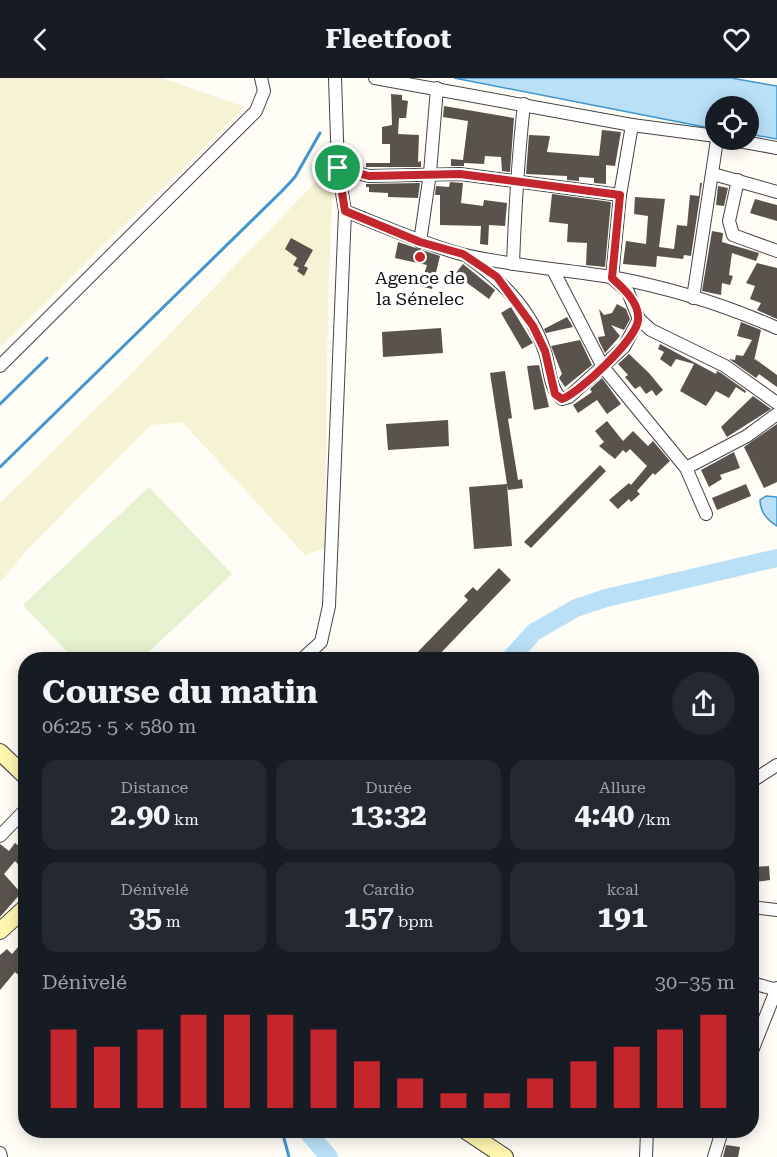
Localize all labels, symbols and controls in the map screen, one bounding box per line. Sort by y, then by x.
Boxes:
icon: back [24,23,57,56]
text: Fleetfoot [326,23,451,55]
icon: heart [720,23,753,56]
map controls [705,96,759,150]
button: locate [705,96,759,150]
pin [312,142,363,193]
icon: arrive [321,151,354,184]
marker: Agence de la Sénelec [413,250,427,264]
place label: Agence de la Sénelec [375,267,465,309]
text: Course du matin [42,672,318,711]
button: share [672,672,735,735]
text: 06:25 · 5 × 580 m [42,714,197,738]
text: Distance [121,778,188,797]
text: Durée [365,778,412,797]
text: Allure [599,778,646,797]
text: 2.90 [110,797,170,832]
text: 13:32 [350,797,427,832]
text: 4:40 [574,797,634,832]
text: km [170,810,199,829]
text: /km [634,810,671,829]
text: Dénivelé [121,880,188,899]
text: Cardio [363,880,414,899]
text: kcal [606,880,639,899]
text: 35 [128,899,162,934]
text: 157 [344,899,394,934]
text: 191 [597,899,648,934]
text: m [162,912,181,931]
text: bpm [394,912,433,931]
text: Dénivelé [42,970,127,994]
text: 30–35 m [655,970,735,994]

